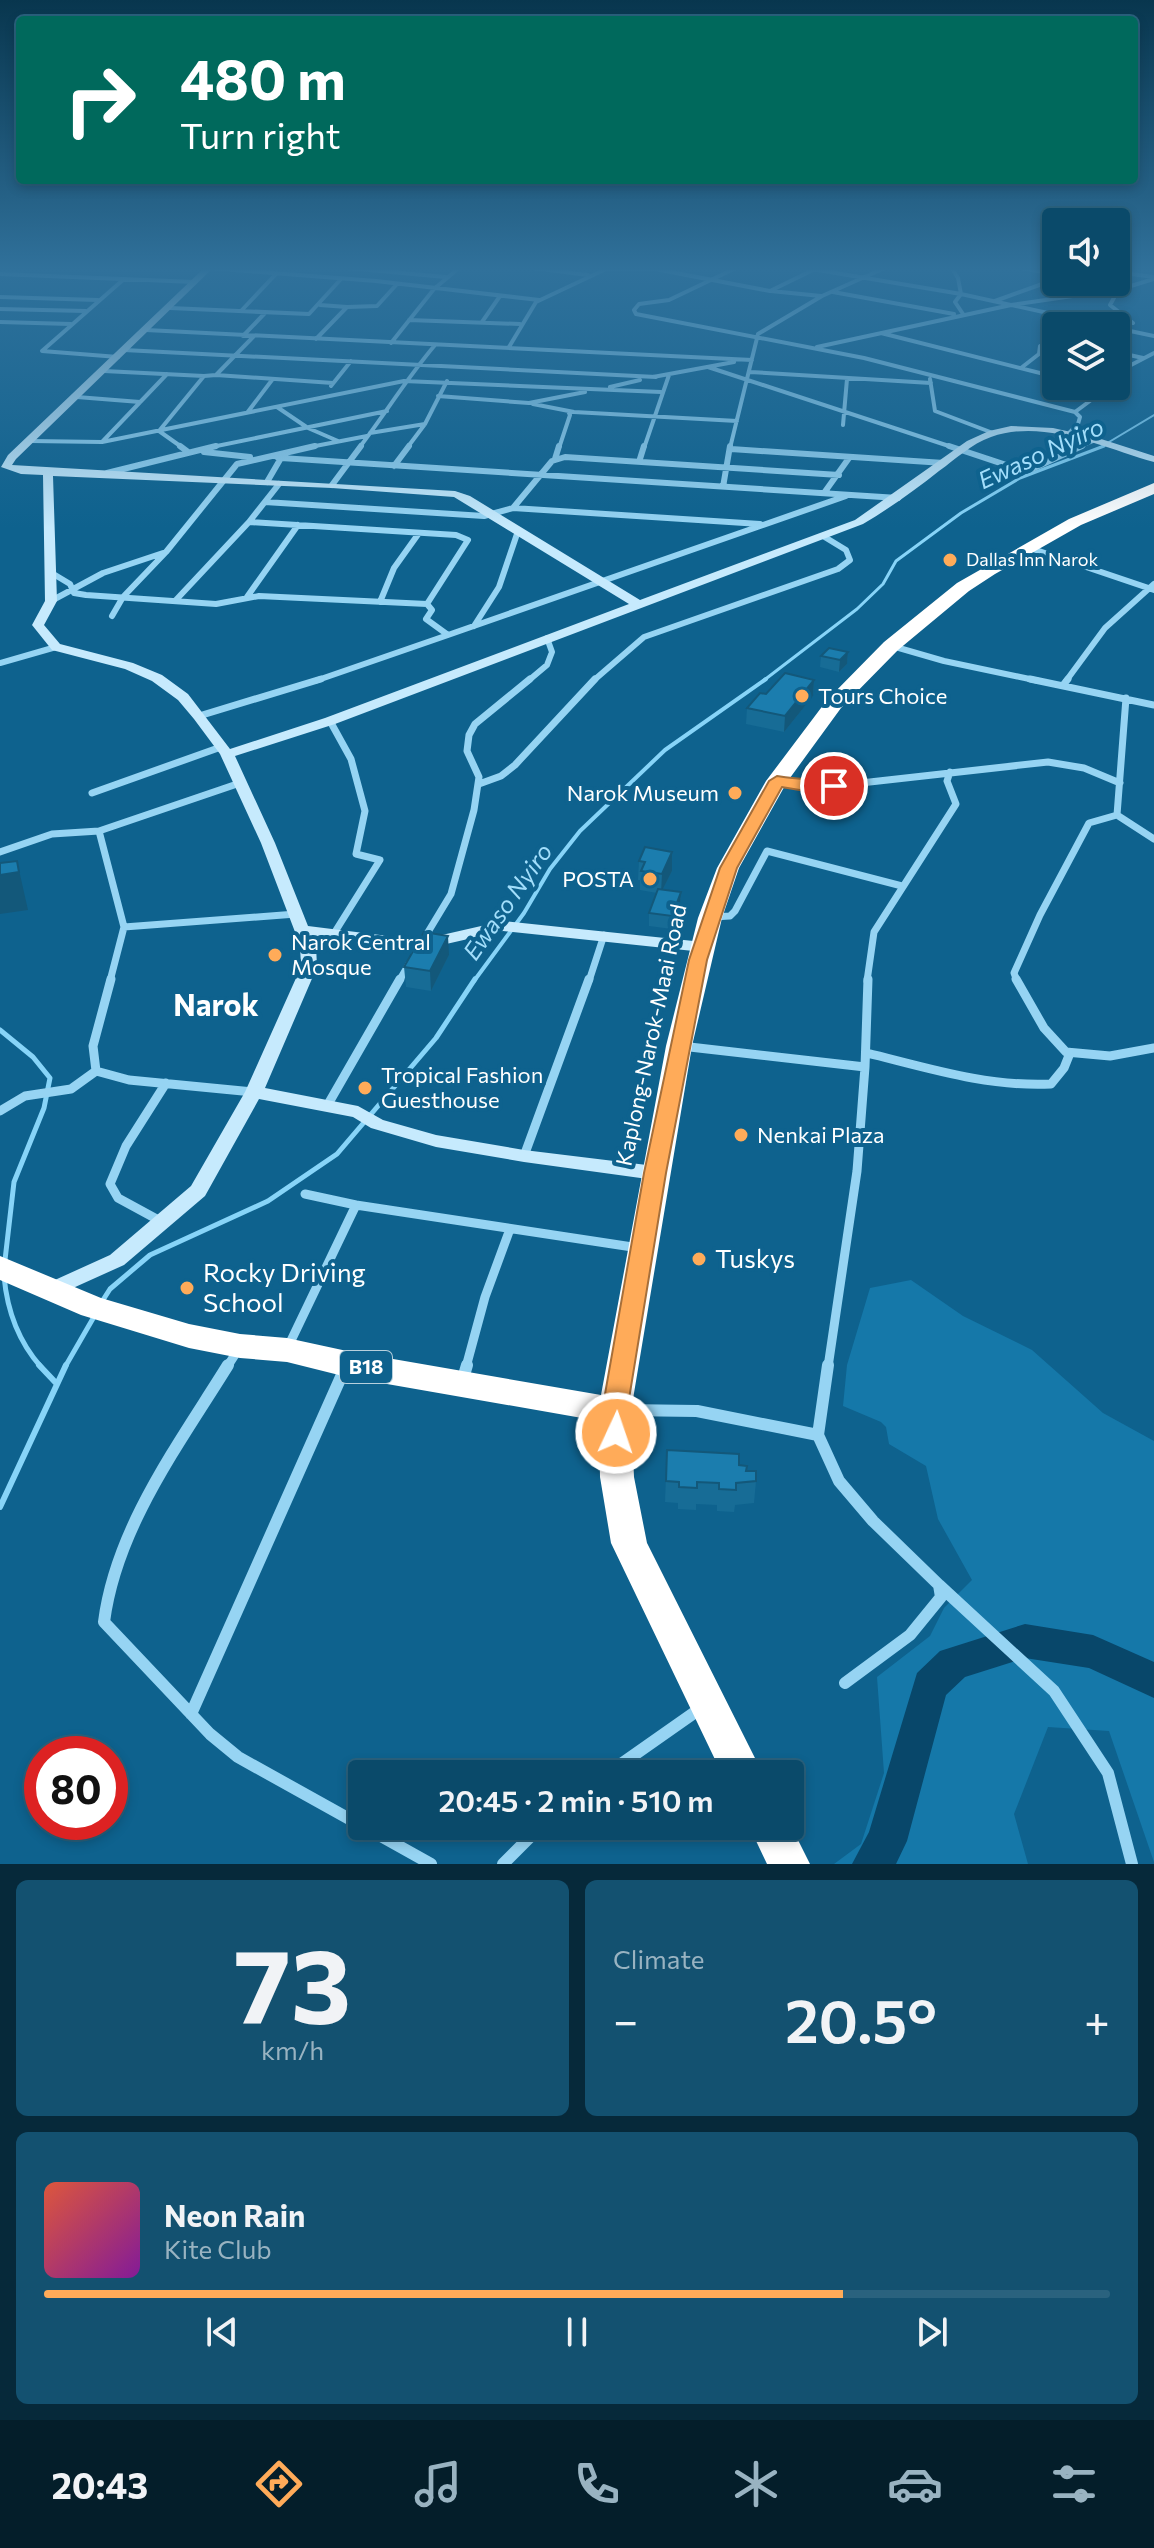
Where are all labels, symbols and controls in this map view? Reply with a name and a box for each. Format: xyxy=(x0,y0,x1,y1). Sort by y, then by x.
text: 480 m xyxy=(180,43,346,112)
icon: right xyxy=(48,48,152,152)
text: Turn right xyxy=(180,112,341,156)
map controls xyxy=(1042,208,1130,400)
button: sound xyxy=(1042,208,1130,296)
button: layers xyxy=(1042,312,1130,400)
water label: Ewaso Nyiro xyxy=(973,411,1108,494)
place label: Dallas Inn Narok xyxy=(966,548,1099,570)
marker: Dallas Inn Narok xyxy=(941,551,959,569)
place label: Tours Choice xyxy=(818,682,947,709)
marker: Tours Choice xyxy=(793,687,811,705)
pin xyxy=(800,752,868,820)
icon: arrive xyxy=(812,764,856,808)
place label: Narok Museum xyxy=(567,779,719,806)
marker: Narok Museum xyxy=(726,784,744,802)
water label: Ewaso Nyiro xyxy=(456,837,557,965)
place label: POSTA xyxy=(562,865,634,892)
marker: POSTA xyxy=(641,870,659,888)
street label: Kaplong-Narok-Maai Road xyxy=(610,902,691,1168)
place label: Narok Central Mosque xyxy=(291,928,431,980)
marker: Narok Central Mosque xyxy=(266,946,284,964)
district label: Narok xyxy=(173,985,259,1022)
place label: Tropical Fashion Guesthouse xyxy=(381,1061,543,1113)
marker: Tropical Fashion Guesthouse xyxy=(356,1079,374,1097)
place label: Nenkai Plaza xyxy=(757,1121,884,1148)
marker: Nenkai Plaza xyxy=(732,1126,750,1144)
place label: Tuskys xyxy=(715,1242,795,1273)
marker: Tuskys xyxy=(690,1250,708,1268)
place label: Rocky Driving School xyxy=(203,1256,366,1317)
marker: Rocky Driving School xyxy=(178,1279,196,1297)
road number: B18 xyxy=(340,1351,392,1383)
position arrow xyxy=(574,1391,658,1475)
speed limit sign: 80 xyxy=(24,1736,128,1840)
text: 20:45 · 2 min · 510 m xyxy=(439,1781,713,1818)
text: 73 xyxy=(234,1918,351,2045)
text: Climate xyxy=(613,1943,705,1974)
text: 20.5° xyxy=(785,1982,937,2055)
text: − xyxy=(613,1992,638,2046)
text: + xyxy=(1084,1992,1110,2046)
text: km/h xyxy=(261,2034,324,2065)
text: Neon Rain xyxy=(164,2196,305,2233)
text: Kite Club xyxy=(164,2233,272,2264)
icon: previous xyxy=(200,2310,244,2354)
icon: pause xyxy=(555,2310,599,2354)
icon: next xyxy=(910,2310,954,2354)
icon: directions xyxy=(251,2456,307,2512)
icon: music xyxy=(410,2456,466,2512)
icon: phone xyxy=(569,2456,625,2512)
icon: climate xyxy=(728,2456,784,2512)
icon: car xyxy=(887,2456,943,2512)
icon: filters xyxy=(1046,2456,1102,2512)
text: 20:43 xyxy=(52,2462,148,2506)

